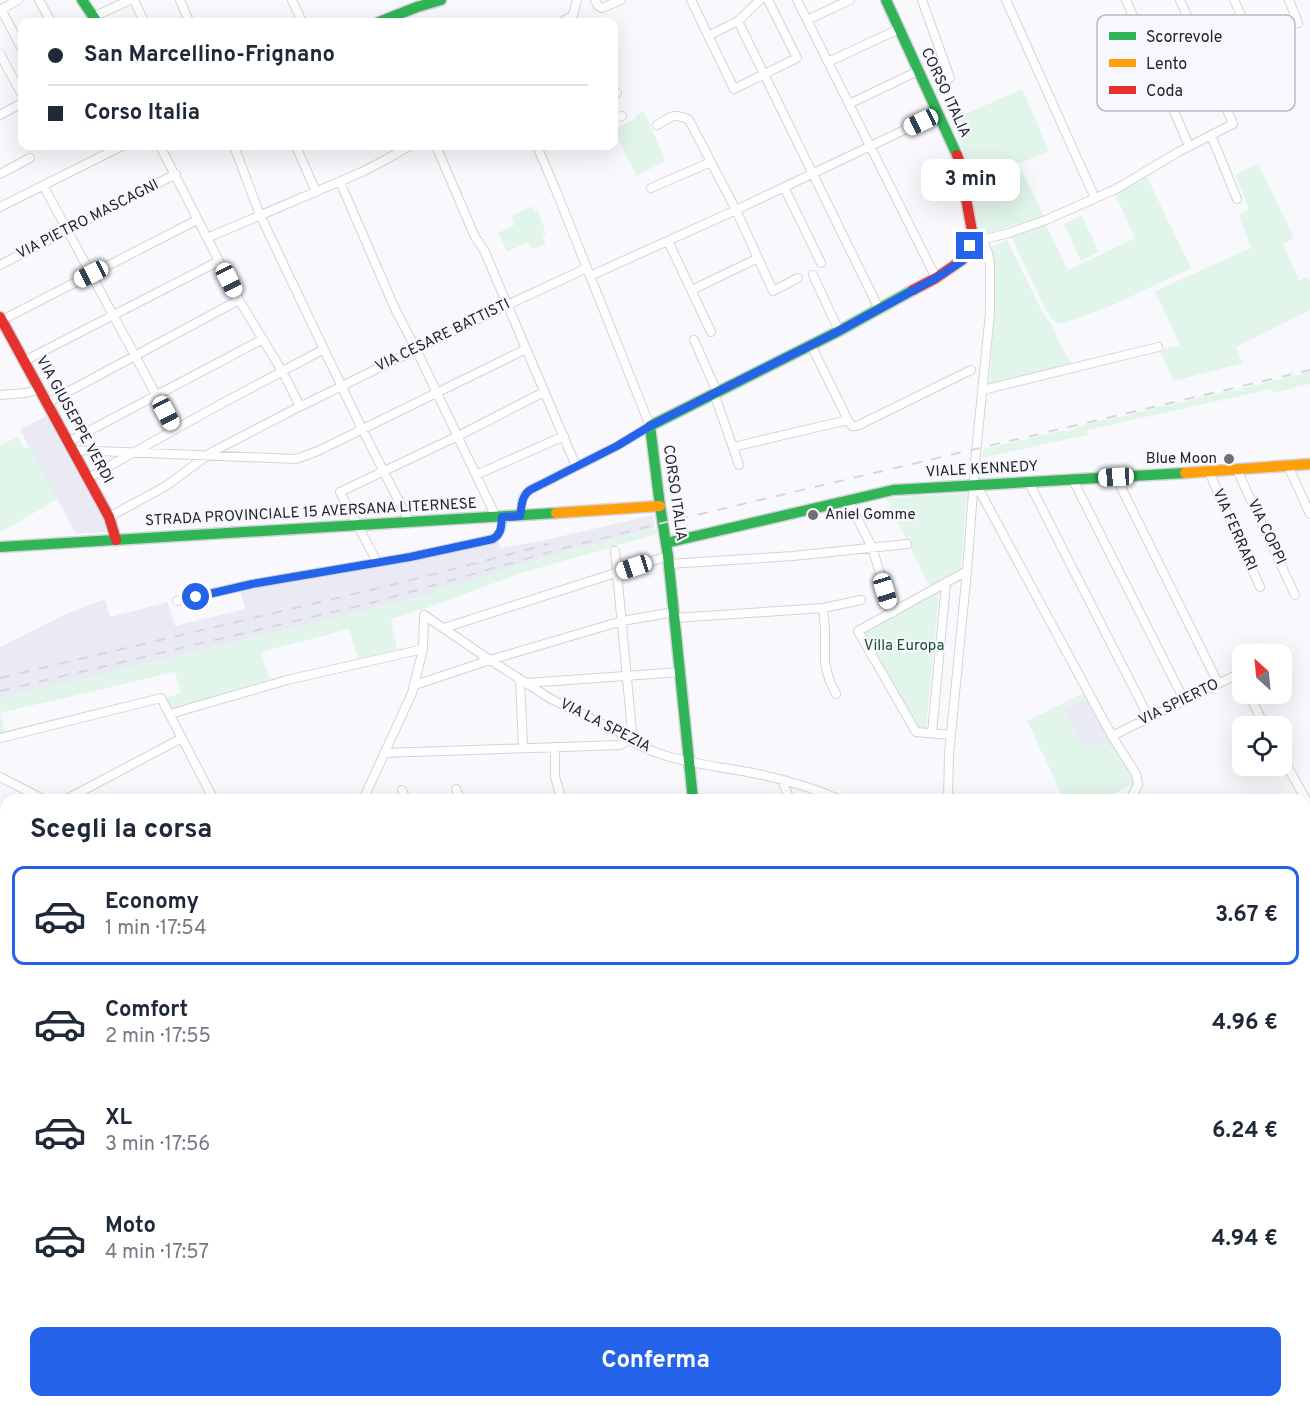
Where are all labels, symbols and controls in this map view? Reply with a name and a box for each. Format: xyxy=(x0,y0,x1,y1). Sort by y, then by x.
legend xyxy=(1097,15,1295,111)
text: Scorrevole xyxy=(1146,28,1222,48)
text: San Marcellino-Frignano xyxy=(84,42,335,69)
street label: CORSO ITALIA xyxy=(916,45,974,141)
text: Lento xyxy=(1146,55,1187,75)
text: Coda xyxy=(1146,82,1183,102)
text: Corso Italia xyxy=(84,100,200,127)
car xyxy=(901,106,941,138)
callout: 3 min xyxy=(920,159,1020,201)
text: 3 min xyxy=(944,167,997,193)
street label: VIA PIETRO MASCAGNI xyxy=(14,176,162,264)
route end xyxy=(956,232,983,259)
car xyxy=(71,258,111,290)
car xyxy=(213,260,245,300)
street label: VIA CESARE BATTISTI xyxy=(373,295,513,377)
street label: VIA GIUSEPPE VERDI xyxy=(31,353,117,487)
car xyxy=(150,393,182,433)
street label: CORSO ITALIA xyxy=(658,444,690,542)
place label: Blue Moon xyxy=(1146,450,1217,469)
marker: Blue Moon xyxy=(1222,452,1236,466)
street label: VIALE KENNEDY xyxy=(925,458,1039,482)
car xyxy=(1098,467,1134,487)
street label: VIA FERRARI xyxy=(1207,486,1261,574)
street label: STRADA PROVINCIALE 15 AVERSANA LITERNESE xyxy=(145,495,477,531)
street label: VIA COPPI xyxy=(1243,496,1289,568)
place label: Aniel Gomme xyxy=(825,506,915,525)
marker: Aniel Gomme xyxy=(806,508,820,522)
car xyxy=(614,553,654,581)
car xyxy=(871,571,899,611)
route start xyxy=(182,583,209,610)
park label: Villa Europa xyxy=(864,637,944,656)
north arrow xyxy=(1232,644,1292,704)
map controls xyxy=(1232,644,1292,776)
street label: VIA SPIERTO xyxy=(1136,675,1222,731)
street label: VIA LA SPEZIA xyxy=(556,695,654,757)
button: locate xyxy=(1232,716,1292,776)
text: Scegli la corsa xyxy=(30,813,212,847)
icon: car xyxy=(33,889,87,943)
text: Economy xyxy=(105,889,199,916)
text: 3.67 € xyxy=(1215,902,1278,929)
text: 1 min · 17:54 xyxy=(105,916,207,942)
icon: car xyxy=(33,997,87,1051)
text: Comfort xyxy=(105,997,188,1024)
text: 4.96 € xyxy=(1212,1010,1278,1037)
text: 2 min · 17:55 xyxy=(105,1024,211,1050)
icon: car xyxy=(33,1105,87,1159)
text: XL xyxy=(105,1105,132,1132)
text: 6.24 € xyxy=(1212,1118,1278,1145)
text: 3 min · 17:56 xyxy=(105,1132,210,1158)
icon: car xyxy=(33,1213,87,1267)
text: Moto xyxy=(105,1213,156,1240)
text: 4.94 € xyxy=(1211,1226,1278,1253)
text: 4 min · 17:57 xyxy=(105,1240,209,1266)
button: Conferma xyxy=(30,1327,1281,1396)

